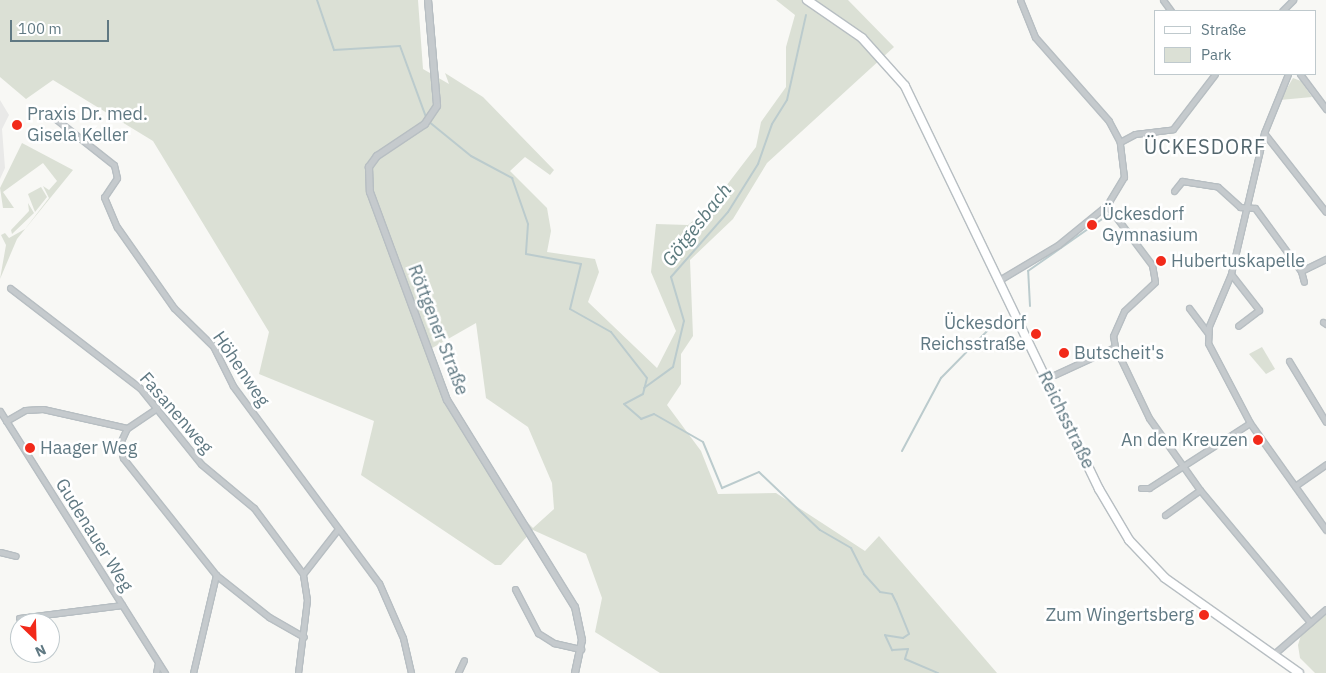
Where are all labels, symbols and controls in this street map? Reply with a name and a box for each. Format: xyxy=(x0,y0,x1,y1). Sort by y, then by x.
scale bar xyxy=(12,10,111,42)
legend xyxy=(1154,10,1316,75)
text: 100 m xyxy=(18,19,62,38)
text: Straße xyxy=(1201,20,1246,39)
text: Park xyxy=(1201,45,1231,64)
place label: Praxis Dr. med. Gisela Keller xyxy=(27,104,148,146)
marker: Praxis Dr. med. Gisela Keller xyxy=(11,119,23,131)
district label: ÜCKESDORF xyxy=(1143,134,1267,158)
water label: Götgesbach xyxy=(658,179,736,271)
place label: Ückesdorf Gymnasium xyxy=(1102,204,1198,246)
marker: Ückesdorf Gymnasium xyxy=(1086,219,1098,231)
place label: Hubertuskapelle xyxy=(1171,250,1305,272)
marker: Hubertuskapelle xyxy=(1155,255,1167,267)
street label: Röttgener Straße xyxy=(403,262,473,398)
place label: Ückesdorf Reichsstraße xyxy=(920,313,1026,356)
street label: Höhenweg xyxy=(208,327,274,411)
marker: Ückesdorf Reichsstraße xyxy=(1030,328,1042,340)
place label: Butscheit's xyxy=(1074,342,1164,364)
marker: Butscheit's xyxy=(1058,347,1070,359)
street label: Fasanenweg xyxy=(135,368,217,458)
street label: Reichsstraße xyxy=(1033,368,1099,472)
place label: An den Kreuzen xyxy=(1121,429,1248,451)
marker: An den Kreuzen xyxy=(1252,434,1264,446)
place label: Haager Weg xyxy=(40,437,137,459)
marker: Haager Weg xyxy=(24,442,36,454)
street label: Gudenauer Weg xyxy=(51,475,137,595)
place label: Zum Wingertsberg xyxy=(1046,604,1194,626)
marker: Zum Wingertsberg xyxy=(1198,609,1210,621)
north arrow xyxy=(10,613,60,663)
text: N xyxy=(32,641,49,661)

